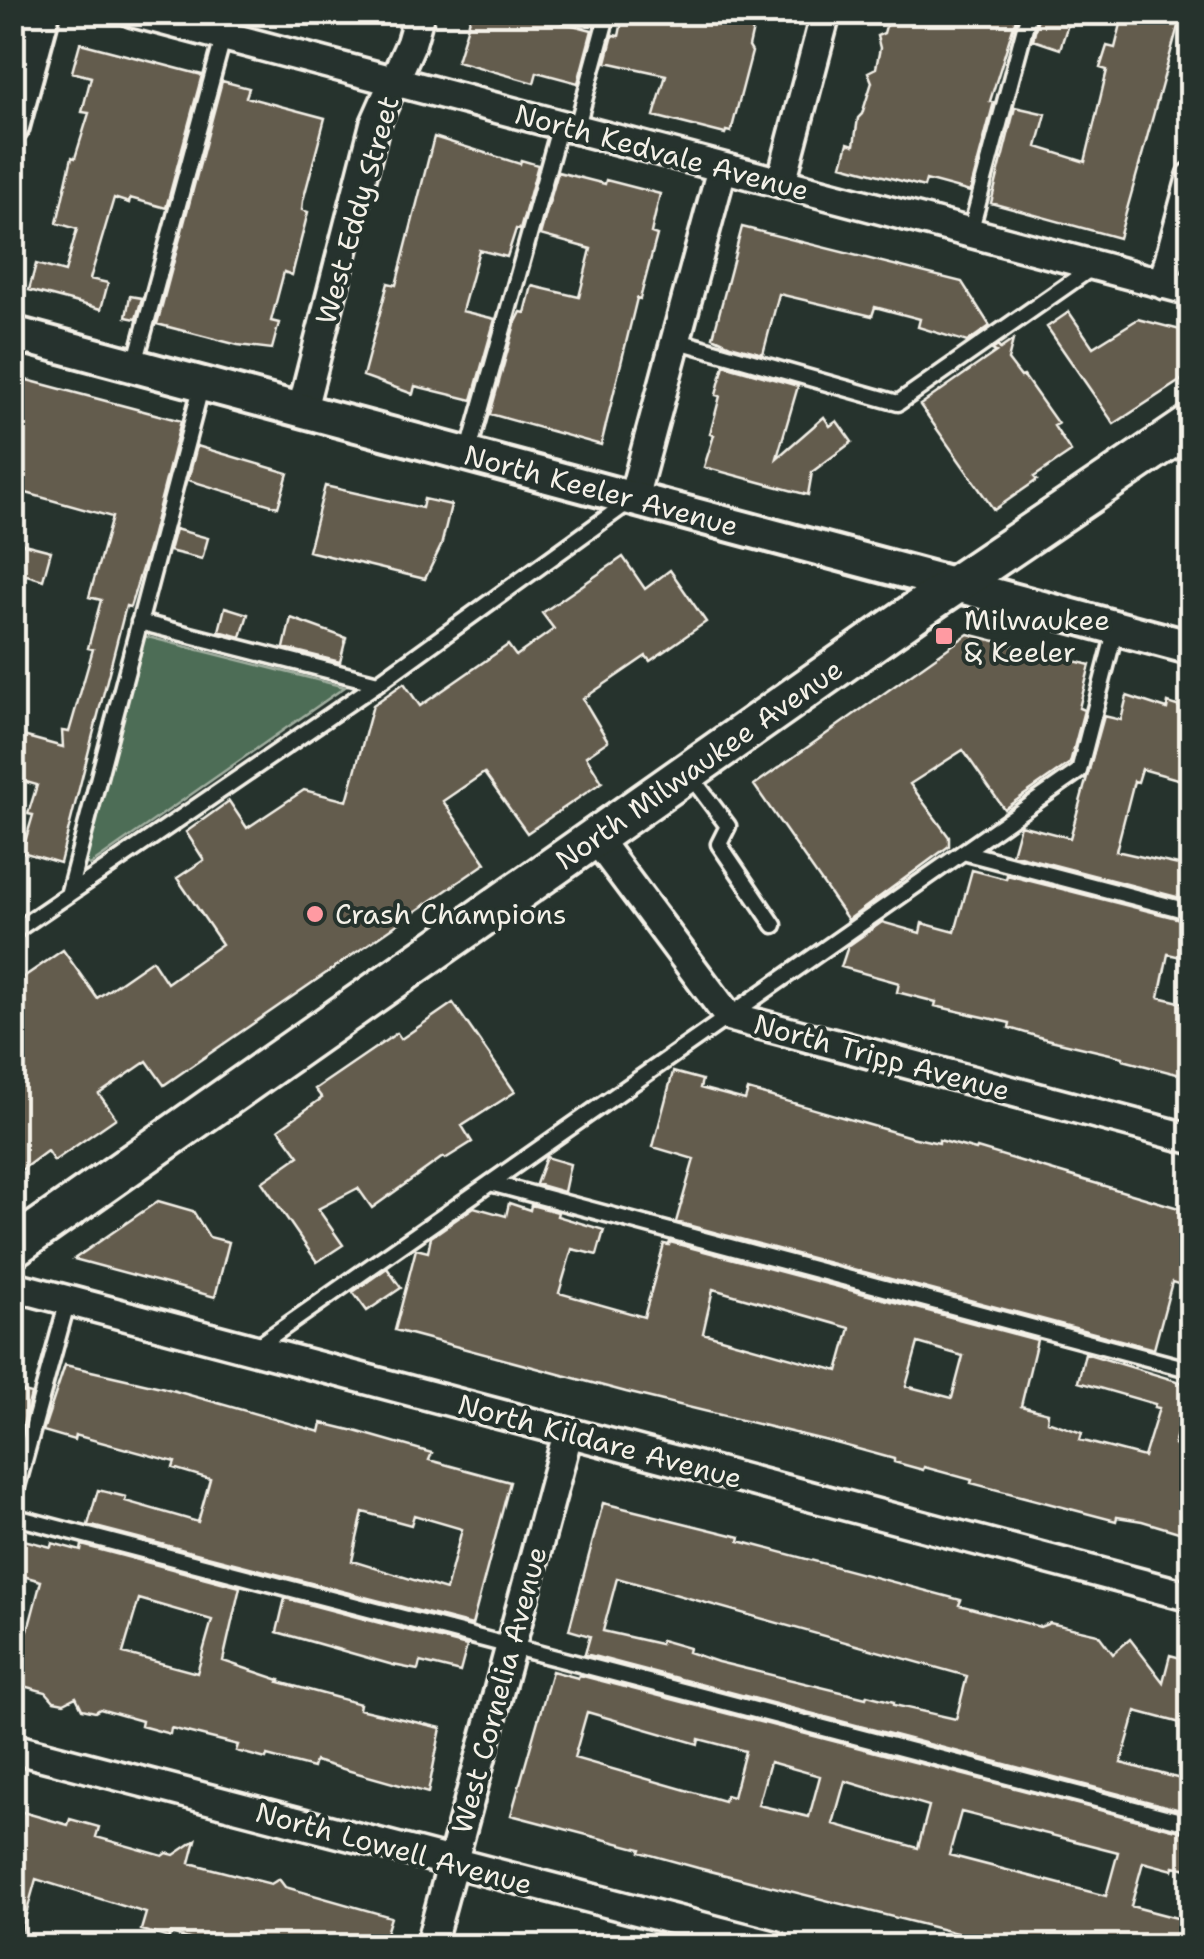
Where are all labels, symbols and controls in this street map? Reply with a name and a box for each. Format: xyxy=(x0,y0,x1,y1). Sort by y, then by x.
street label: West Eddy Street xyxy=(306,91,408,329)
street label: North Kedvale Avenue xyxy=(511,94,813,210)
street label: North Keeler Avenue xyxy=(460,436,743,545)
place label: Milwaukee & Keeler xyxy=(964,601,1110,671)
marker: Milwaukee & Keeler xyxy=(933,625,955,647)
street label: North Milwaukee Avenue xyxy=(547,650,850,879)
place label: Crash Champions xyxy=(335,895,567,933)
marker: Crash Champions xyxy=(304,903,326,925)
street label: North Tripp Avenue xyxy=(750,1005,1014,1109)
street label: North Kildare Avenue xyxy=(454,1385,746,1497)
street label: West Cornelia Avenue xyxy=(442,1542,556,1838)
street label: North Lowell Avenue xyxy=(251,1793,537,1903)

